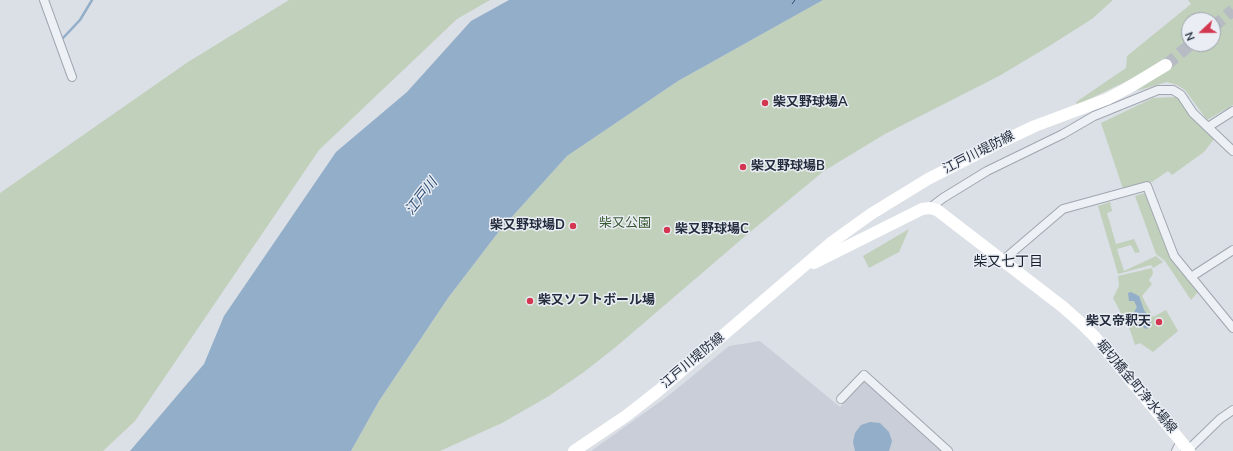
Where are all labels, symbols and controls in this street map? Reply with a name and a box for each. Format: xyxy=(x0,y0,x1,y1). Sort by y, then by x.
north arrow xyxy=(1181,12,1221,52)
text: N xyxy=(1182,30,1199,43)
place label: 柴又野球場A xyxy=(773,95,848,111)
marker: 柴又野球場A xyxy=(760,98,770,108)
street label: 江戸川堤防線 xyxy=(941,128,1017,178)
place label: 柴又野球場B xyxy=(751,159,825,175)
marker: 柴又野球場B xyxy=(738,162,748,172)
water label: 江戸川 xyxy=(402,175,442,219)
park label: 柴又公園 xyxy=(599,216,651,232)
place label: 柴又野球場D xyxy=(490,218,565,234)
marker: 柴又野球場D xyxy=(568,221,578,231)
place label: 柴又野球場C xyxy=(675,222,749,238)
marker: 柴又野球場C xyxy=(662,225,672,235)
district label: 柴又七丁目 xyxy=(973,255,1043,271)
place label: 柴又ソフトボール場 xyxy=(538,293,655,309)
marker: 柴又ソフトボール場 xyxy=(525,296,535,306)
place label: 柴又帝釈天 xyxy=(1086,314,1151,330)
marker: 柴又帝釈天 xyxy=(1154,317,1164,327)
street label: 江戸川堤防線 xyxy=(658,330,728,392)
street label: 堀切橋金町浄水場線 xyxy=(1092,337,1180,437)

